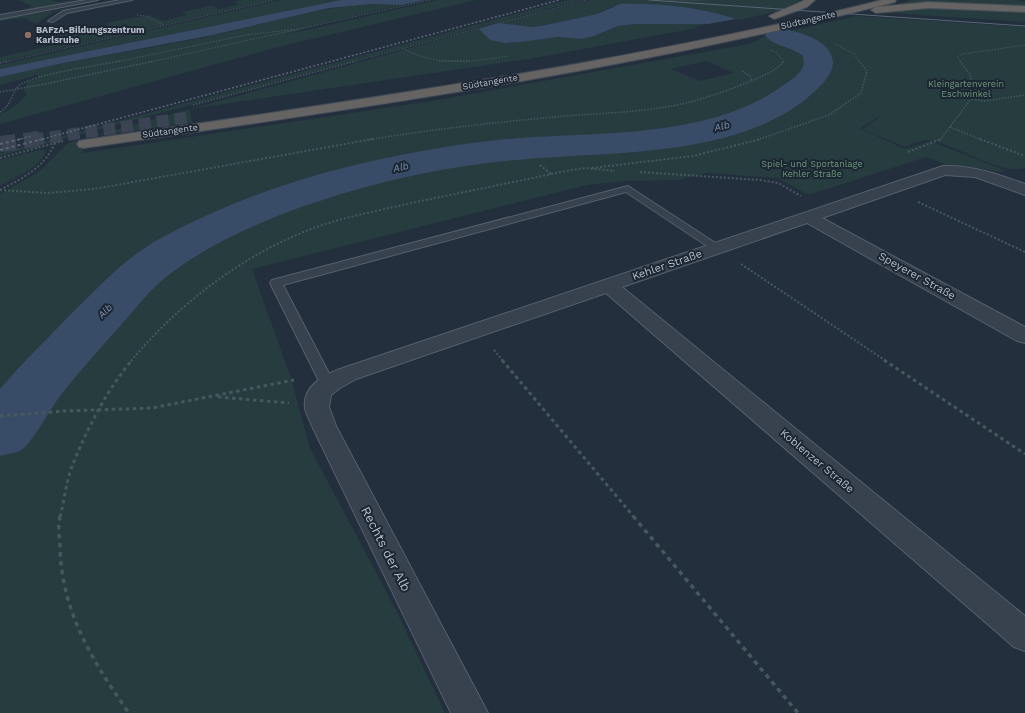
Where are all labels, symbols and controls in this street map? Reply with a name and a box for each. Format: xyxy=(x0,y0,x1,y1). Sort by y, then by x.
street label: Südtangente xyxy=(780,9,836,31)
place label: BAFzA-Bildungszentrum Karlsruhe xyxy=(36,25,144,45)
marker: BAFzA-Bildungszentrum Karlsruhe xyxy=(23,30,33,40)
street label: Südtangente xyxy=(462,72,518,92)
park label: Kleingartenverein Eschwinkel xyxy=(928,79,1004,99)
water label: Alb xyxy=(712,119,731,133)
street label: Südtangente xyxy=(142,122,198,140)
park label: Spiel- und Sportanlage Kehler Straße xyxy=(761,159,863,179)
water label: Alb xyxy=(391,160,410,174)
street label: Kehler Straße xyxy=(630,247,704,283)
street label: Speyerer Straße xyxy=(876,249,958,303)
water label: Alb xyxy=(95,302,114,321)
street label: Koblenzer Straße xyxy=(777,426,857,496)
street label: Rechts der Alb xyxy=(358,504,414,594)

